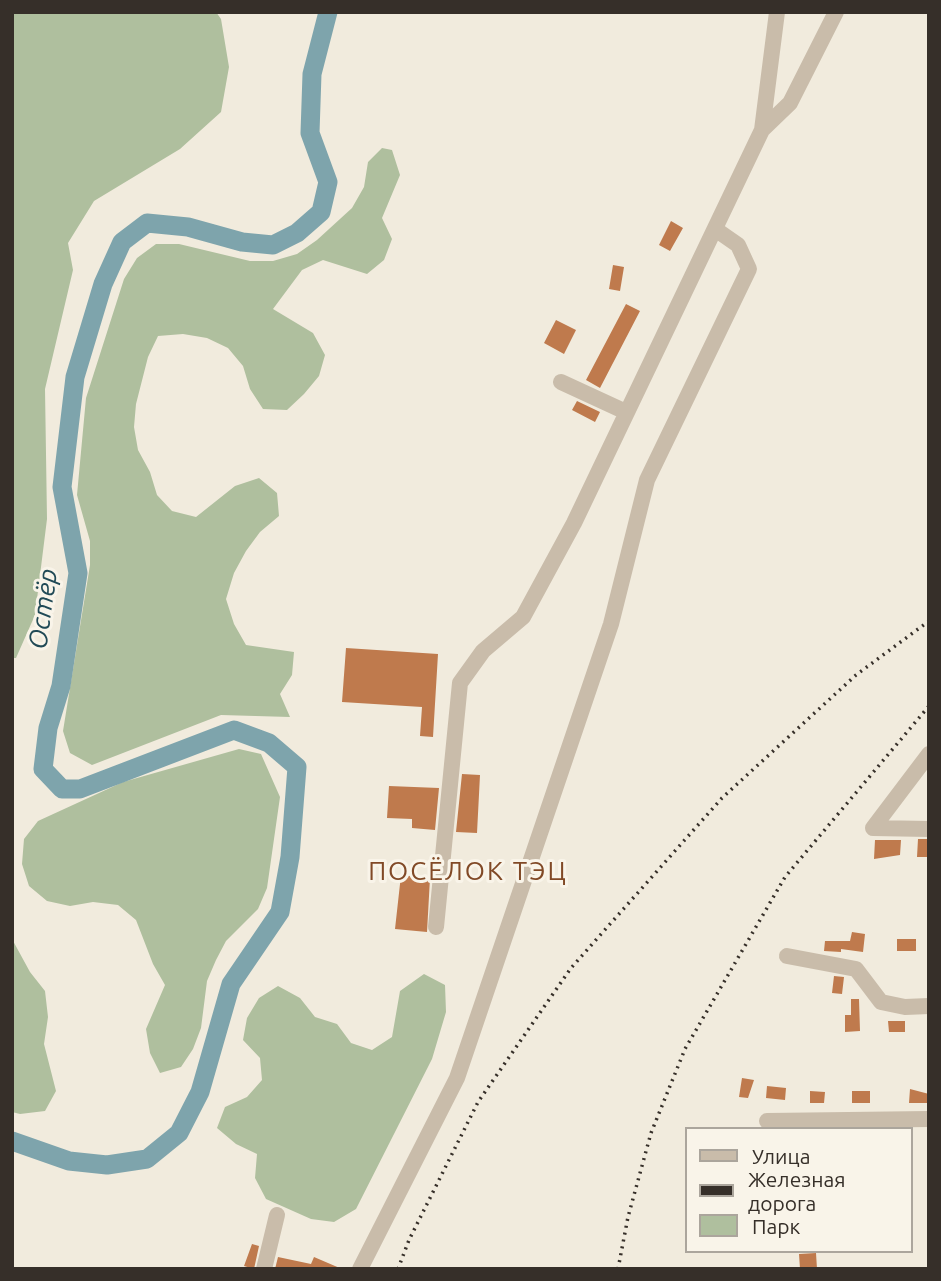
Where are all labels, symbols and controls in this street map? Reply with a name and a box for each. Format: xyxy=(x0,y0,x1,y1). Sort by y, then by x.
water label: Остёр xyxy=(22,567,64,651)
district label: ПОСЁЛОК ТЭЦ xyxy=(370,855,566,887)
legend xyxy=(685,1127,913,1253)
text: Улица xyxy=(752,1144,810,1168)
text: Железная дорога xyxy=(748,1167,846,1215)
text: Парк xyxy=(752,1214,800,1238)

